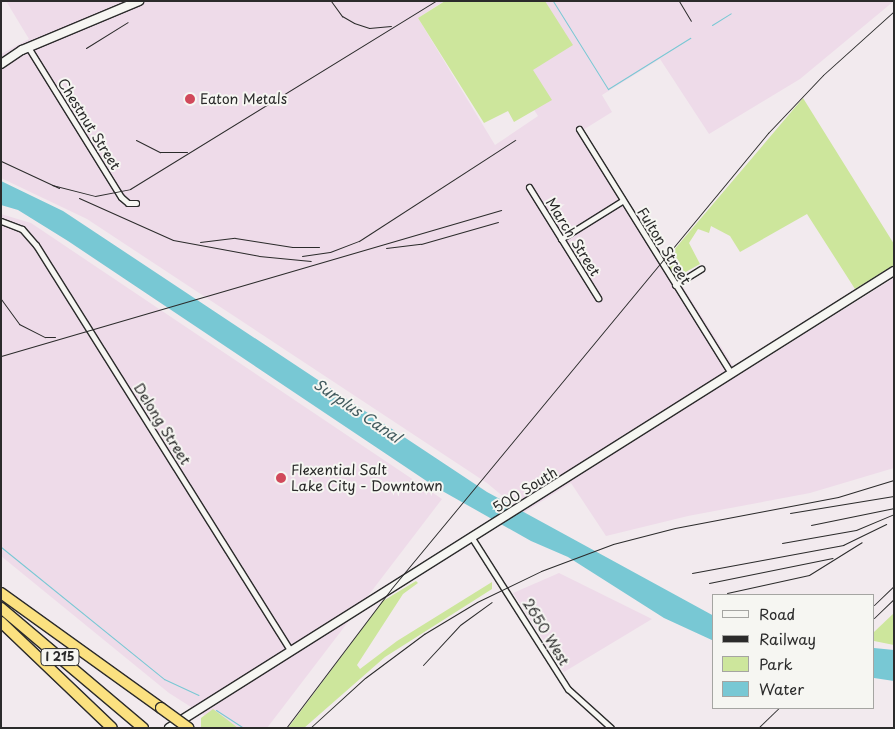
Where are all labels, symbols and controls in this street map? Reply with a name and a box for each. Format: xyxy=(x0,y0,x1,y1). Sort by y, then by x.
street label: Chestnut Street xyxy=(54,75,124,173)
place label: Eaton Metals xyxy=(200,91,287,107)
marker: Eaton Metals xyxy=(184,93,196,105)
street label: March Street xyxy=(542,194,604,280)
street label: Fulton Street xyxy=(634,204,694,288)
water label: Surplus Canal xyxy=(311,374,405,446)
street label: Delong Street xyxy=(130,380,194,468)
place label: Flexential Salt Lake City - Downtown xyxy=(291,462,444,494)
street label: 500 South xyxy=(490,464,560,516)
marker: Flexential Salt Lake City - Downtown xyxy=(275,472,287,484)
legend xyxy=(712,594,875,709)
street label: 2650 West xyxy=(520,596,572,668)
text: Road xyxy=(759,602,795,625)
text: Railway xyxy=(759,627,816,650)
road number: I 215 xyxy=(40,648,80,666)
text: Park xyxy=(759,652,793,675)
text: Water xyxy=(759,677,804,700)

